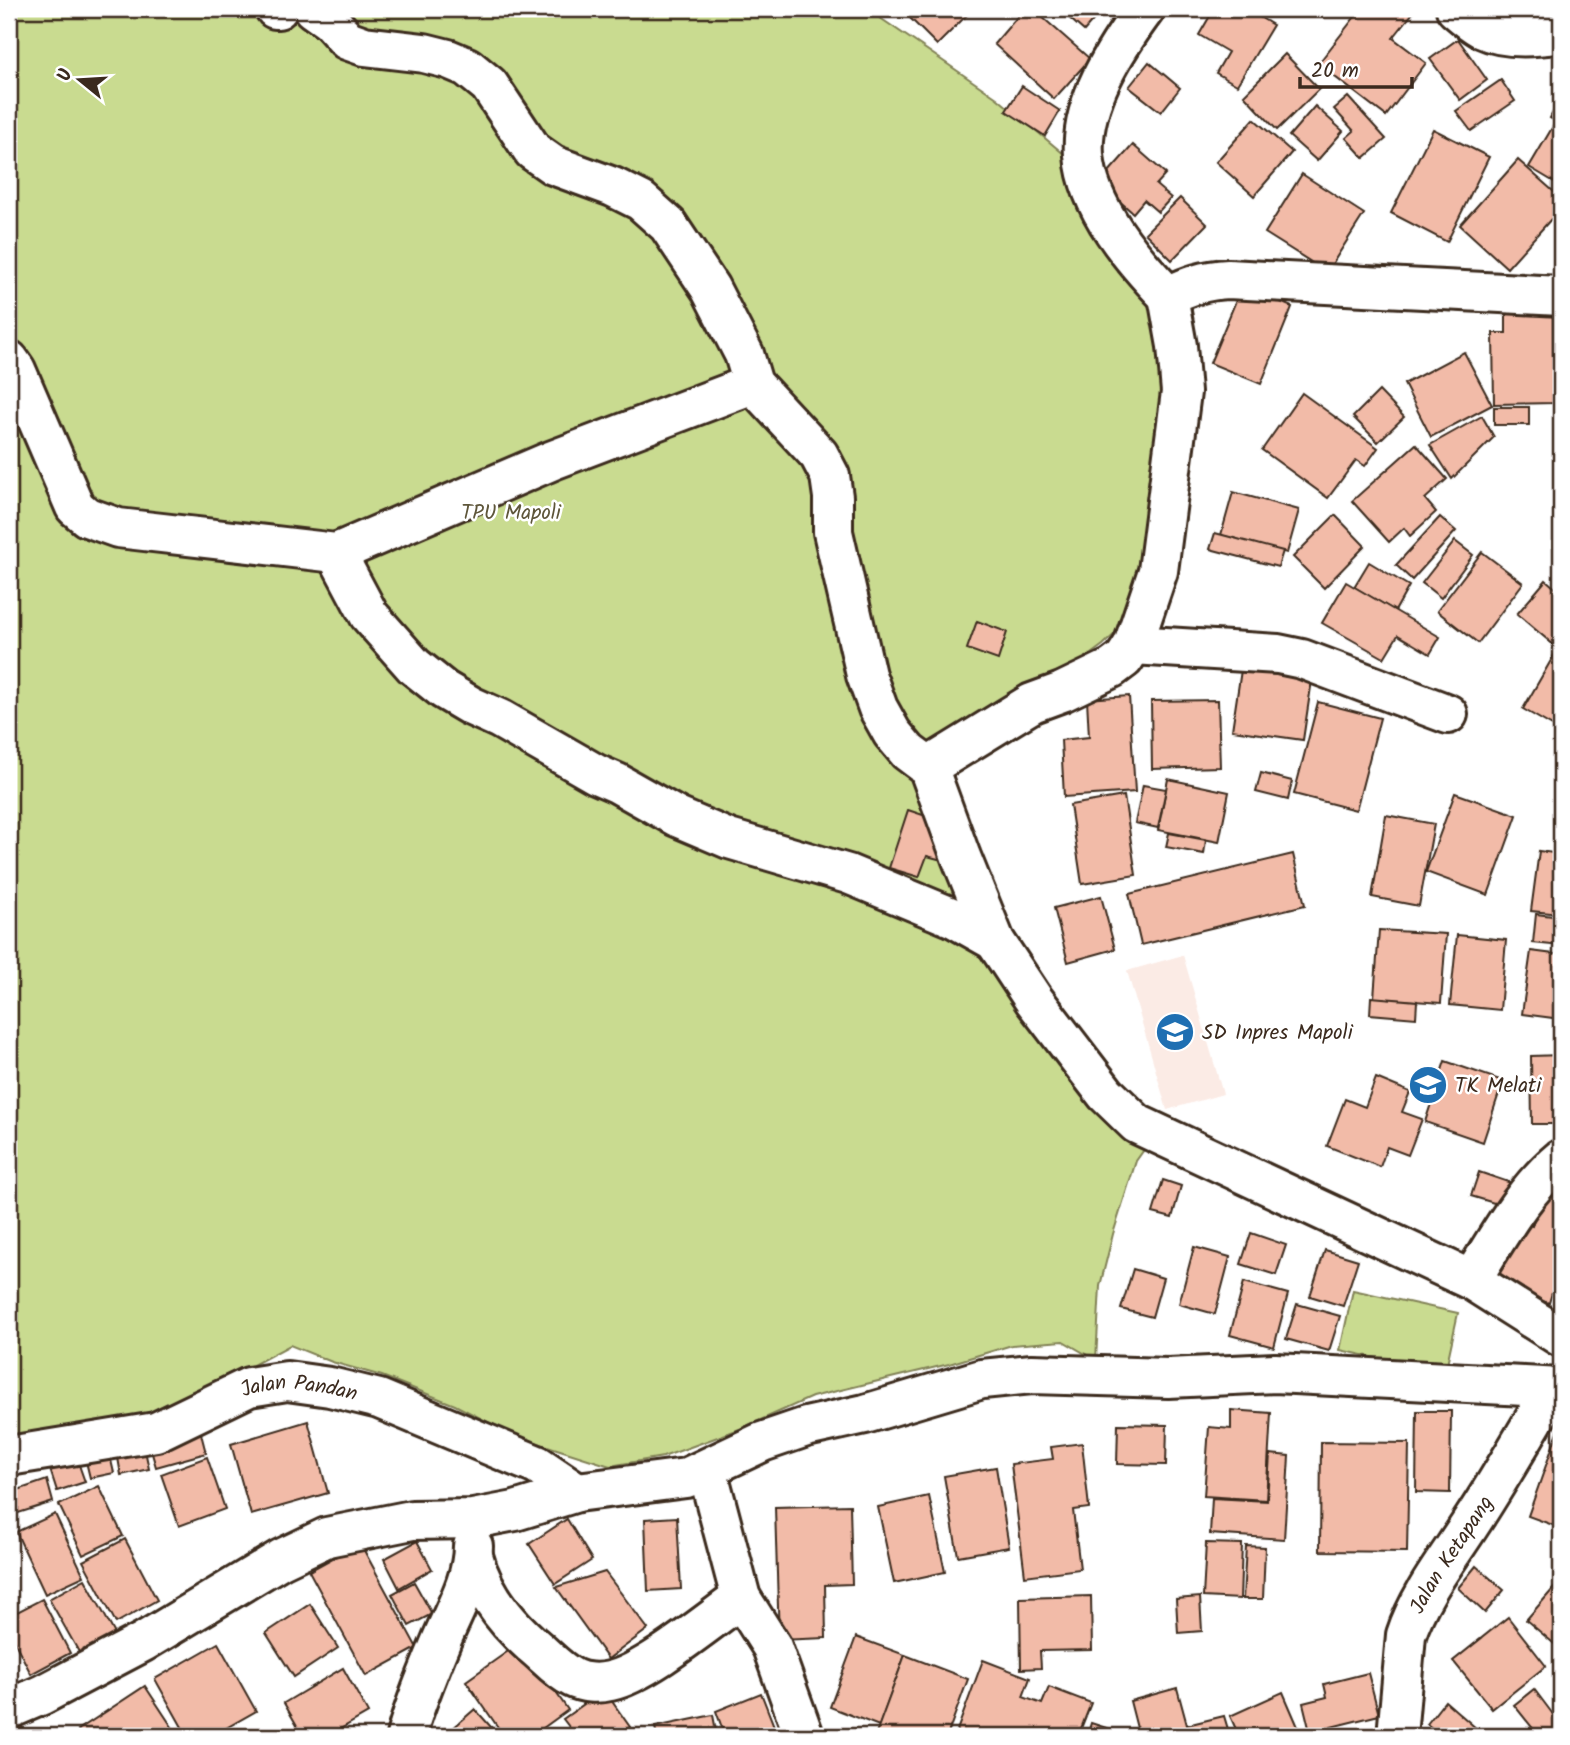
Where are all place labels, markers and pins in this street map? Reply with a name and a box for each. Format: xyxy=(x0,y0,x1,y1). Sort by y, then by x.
school or university icon: SD Inpres Mapoli xyxy=(1154,1011,1196,1053)
place label: SD Inpres Mapoli xyxy=(1202,1017,1354,1050)
school or university icon: TK Melati xyxy=(1407,1064,1449,1106)
place label: TK Melati xyxy=(1455,1070,1542,1103)

